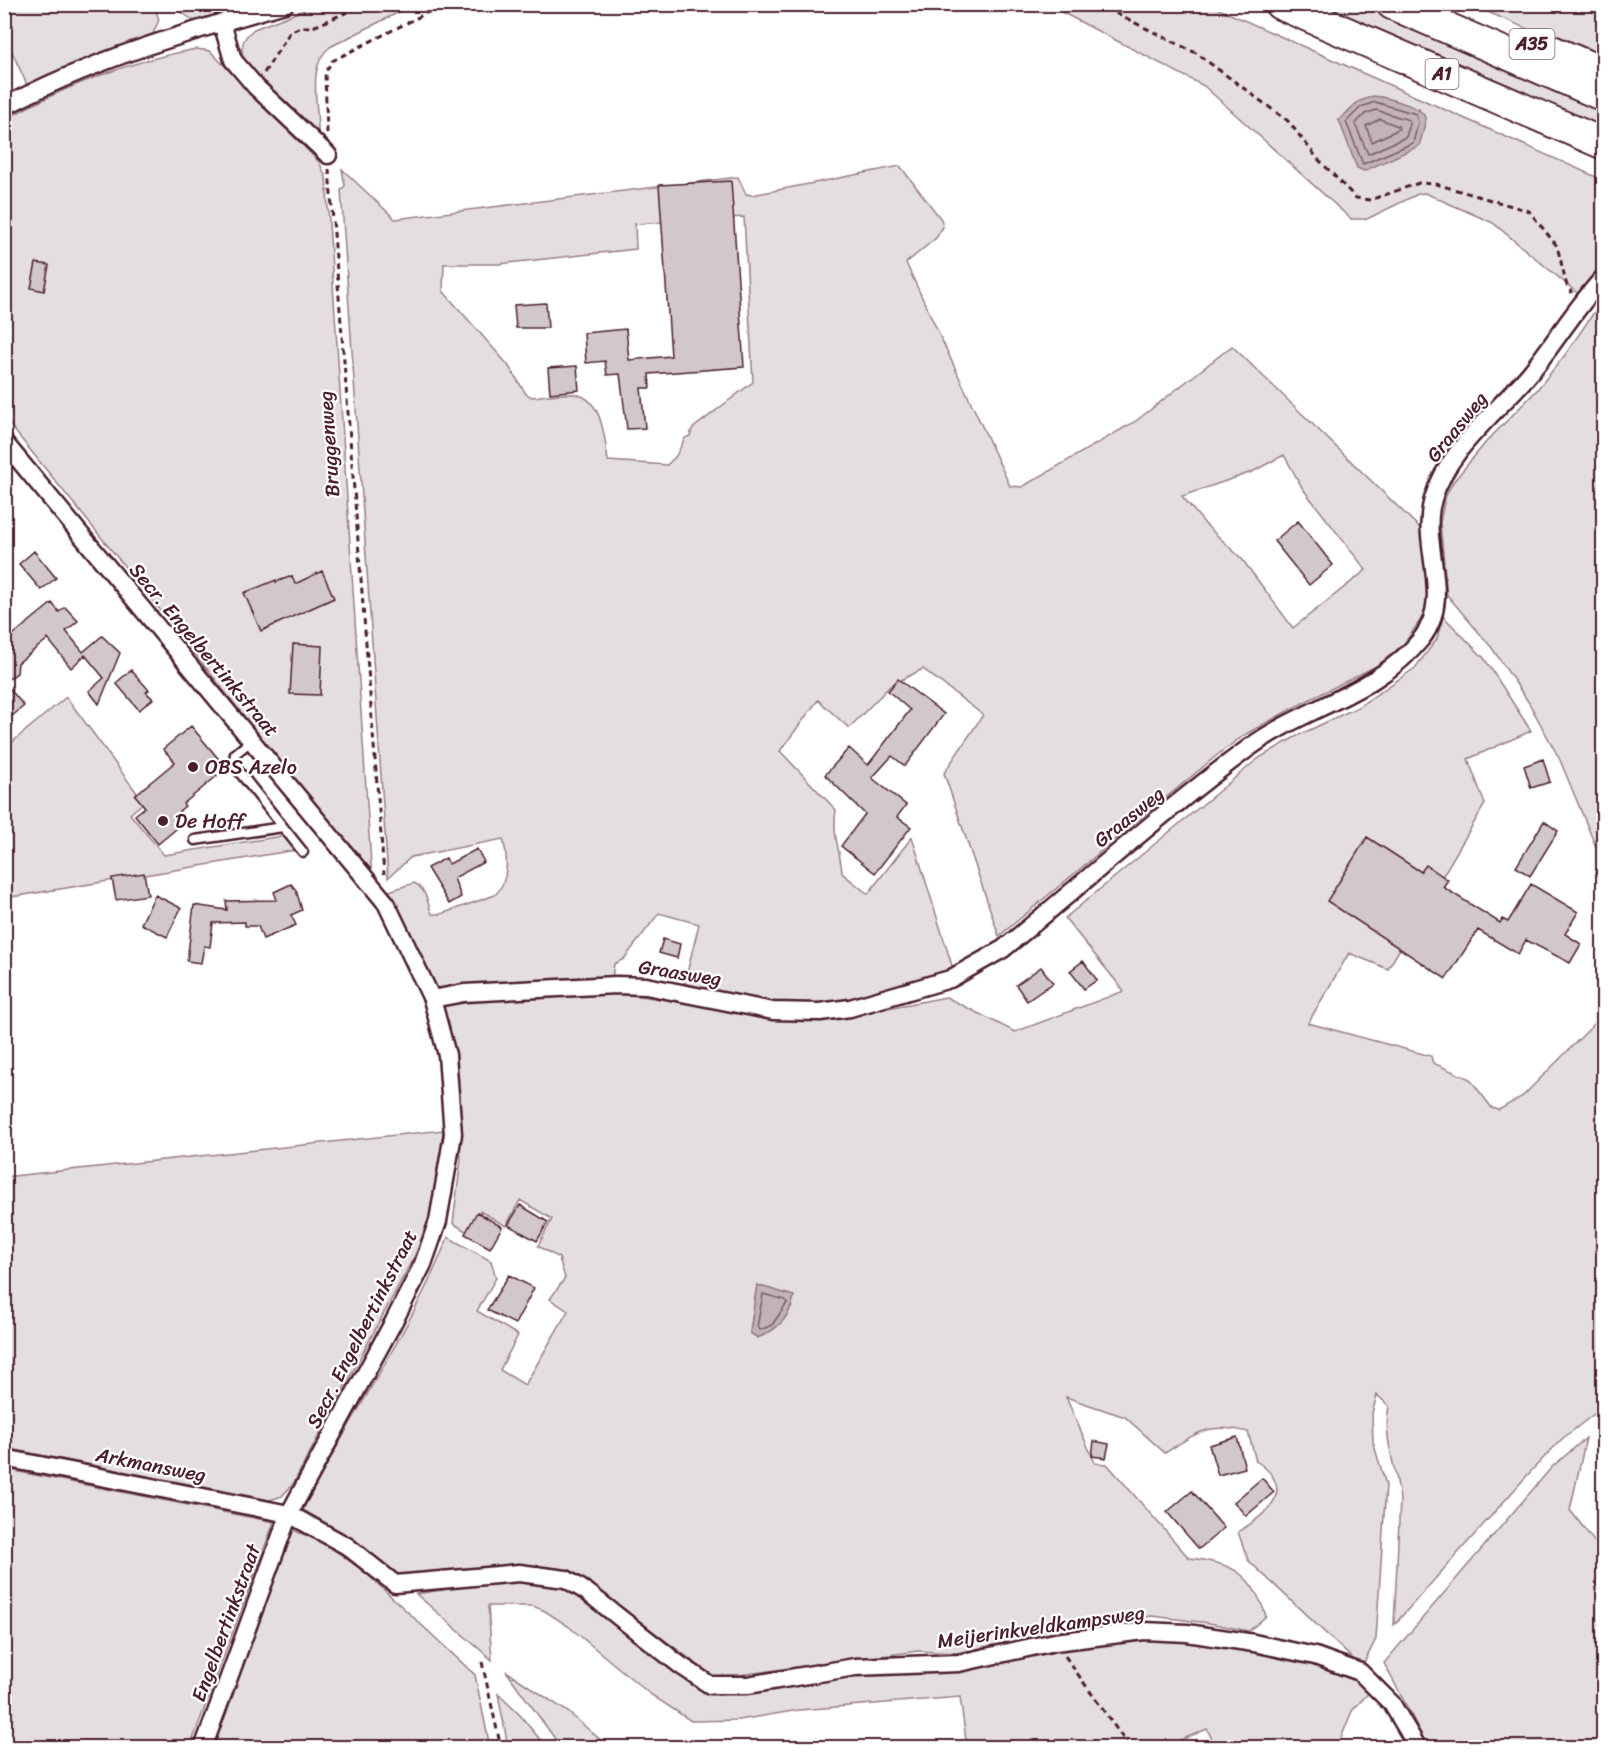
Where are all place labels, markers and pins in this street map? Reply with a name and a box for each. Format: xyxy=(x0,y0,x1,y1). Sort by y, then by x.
place label: OBS Azelo xyxy=(205,750,297,785)
marker: OBS Azelo xyxy=(186,760,200,774)
place label: De Hoff xyxy=(175,804,248,839)
marker: De Hoff xyxy=(156,814,170,828)

